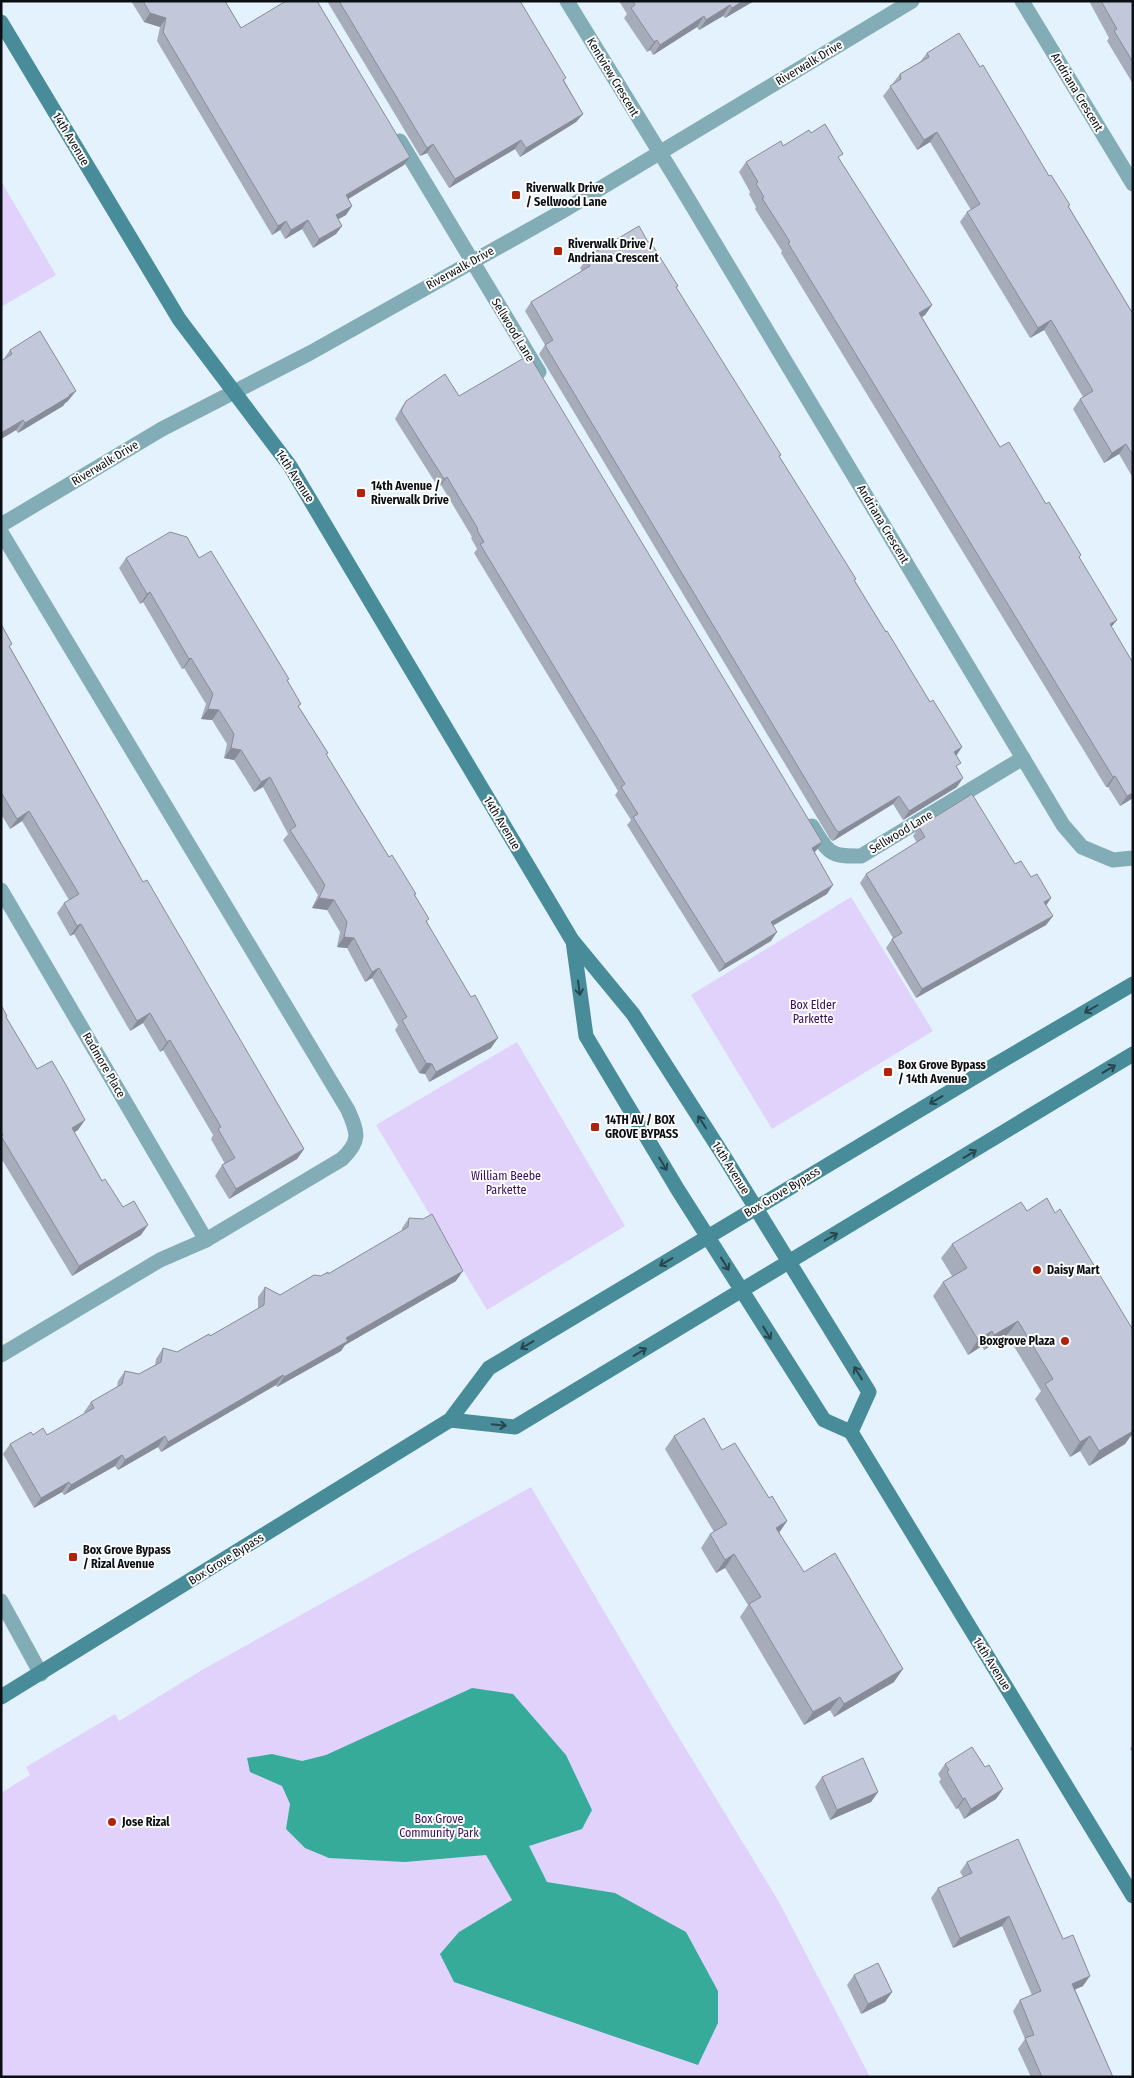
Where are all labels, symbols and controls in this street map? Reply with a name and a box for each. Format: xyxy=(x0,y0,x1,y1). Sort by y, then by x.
street label: Kentview Crescent xyxy=(584,35,642,119)
street label: Riverwalk Drive xyxy=(773,38,845,88)
street label: Andriana Crescent xyxy=(1048,50,1106,134)
street label: 14th Avenue xyxy=(50,110,92,168)
place label: Riverwalk Drive / Sellwood Lane xyxy=(526,181,607,209)
marker: Riverwalk Drive / Sellwood Lane xyxy=(510,189,522,201)
place label: Riverwalk Drive / Andriana Crescent xyxy=(567,237,659,265)
street label: Riverwalk Drive xyxy=(424,244,496,292)
marker: Riverwalk Drive / Andriana Crescent xyxy=(552,245,564,257)
street label: Sellwood Lane xyxy=(489,296,537,364)
street label: Riverwalk Drive xyxy=(69,438,141,488)
street label: 14th Avenue xyxy=(273,447,317,505)
place label: 14th Avenue / Riverwalk Drive xyxy=(371,479,449,507)
street label: Andriana Crescent xyxy=(854,482,912,566)
marker: 14th Avenue / Riverwalk Drive xyxy=(355,487,367,499)
street label: 14th Avenue xyxy=(481,794,523,852)
street label: Sellwood Lane xyxy=(867,808,935,856)
one-way arrow xyxy=(575,980,585,996)
park label: Box Elder Parkette xyxy=(790,998,837,1026)
one-way arrow xyxy=(1084,1004,1098,1014)
street label: Radmore Place xyxy=(80,1030,128,1100)
place label: Box Grove Bypass / 14th Avenue xyxy=(898,1058,987,1086)
one-way arrow xyxy=(1102,1063,1116,1074)
marker: Box Grove Bypass / 14th Avenue xyxy=(882,1066,894,1078)
one-way arrow xyxy=(929,1095,943,1105)
place label: 14TH AV / BOX GROVE BYPASS xyxy=(605,1113,678,1141)
one-way arrow xyxy=(697,1116,707,1130)
marker: 14TH AV / BOX GROVE BYPASS xyxy=(589,1121,601,1133)
street label: 14th Avenue xyxy=(709,1139,753,1197)
one-way arrow xyxy=(963,1148,977,1158)
one-way arrow xyxy=(658,1156,668,1170)
street label: Box Grove Bypass xyxy=(742,1164,822,1220)
park label: William Beebe Parkette xyxy=(471,1169,541,1197)
one-way arrow xyxy=(824,1232,838,1242)
one-way arrow xyxy=(659,1256,673,1267)
one-way arrow xyxy=(720,1257,730,1271)
place label: Daisy Mart xyxy=(1047,1263,1100,1277)
marker: Daisy Mart xyxy=(1031,1264,1043,1276)
one-way arrow xyxy=(763,1325,773,1339)
place label: Boxgrove Plaza xyxy=(980,1334,1055,1348)
marker: Boxgrove Plaza xyxy=(1059,1335,1071,1347)
one-way arrow xyxy=(520,1341,534,1351)
one-way arrow xyxy=(633,1346,647,1356)
one-way arrow xyxy=(852,1367,862,1381)
one-way arrow xyxy=(490,1420,506,1430)
street label: Box Grove Bypass xyxy=(186,1530,266,1588)
place label: Box Grove Bypass / Rizal Avenue xyxy=(83,1543,172,1571)
marker: Box Grove Bypass / Rizal Avenue xyxy=(67,1551,79,1563)
street label: 14th Avenue xyxy=(970,1635,1014,1693)
park label: Box Grove Community Park xyxy=(399,1812,479,1840)
place label: Jose Rizal xyxy=(121,1815,170,1829)
marker: Jose Rizal xyxy=(106,1816,118,1828)

